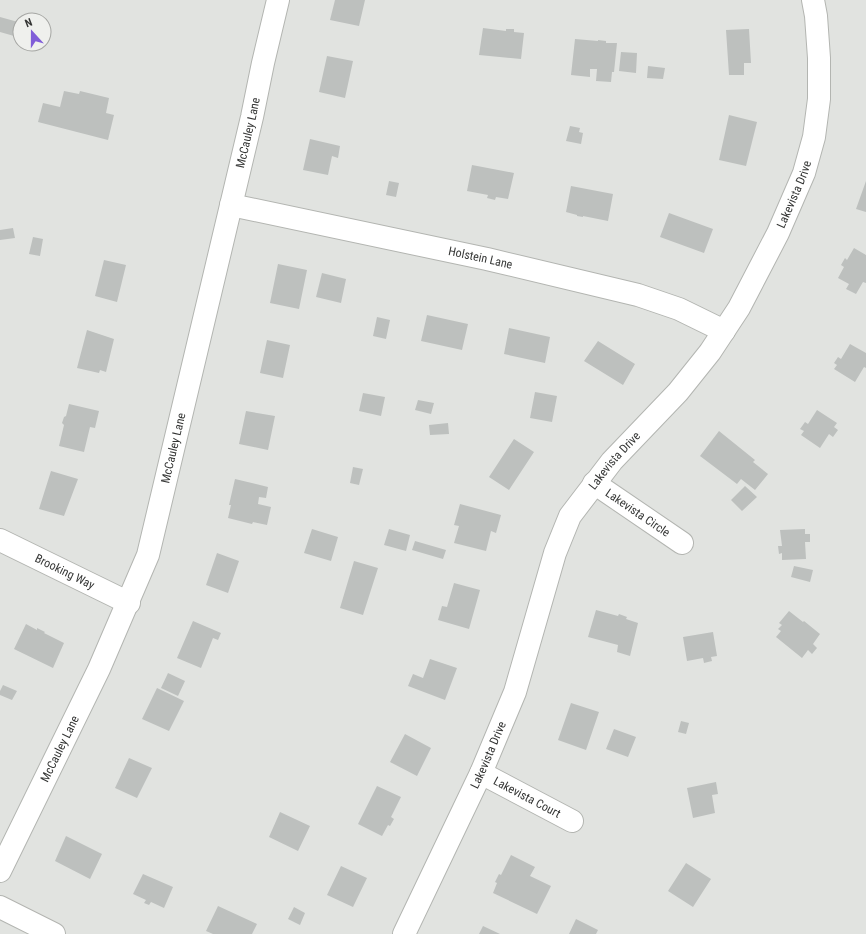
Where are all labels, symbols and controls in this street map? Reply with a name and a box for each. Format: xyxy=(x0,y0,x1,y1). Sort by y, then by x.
north arrow xyxy=(12,12,52,52)
text: N xyxy=(23,16,34,30)
street label: McCauley Lane xyxy=(233,96,263,169)
street label: Lakevista Drive xyxy=(774,159,814,230)
street label: Holstein Lane xyxy=(447,244,514,272)
street label: McCauley Lane xyxy=(158,411,189,485)
street label: Lakevista Drive xyxy=(586,429,643,492)
street label: Lakevista Circle xyxy=(603,486,673,540)
street label: Brooking Way xyxy=(33,551,97,592)
street label: McCauley Lane xyxy=(38,713,82,784)
street label: Lakevista Drive xyxy=(468,719,509,791)
street label: Lakevista Court xyxy=(491,774,563,821)

